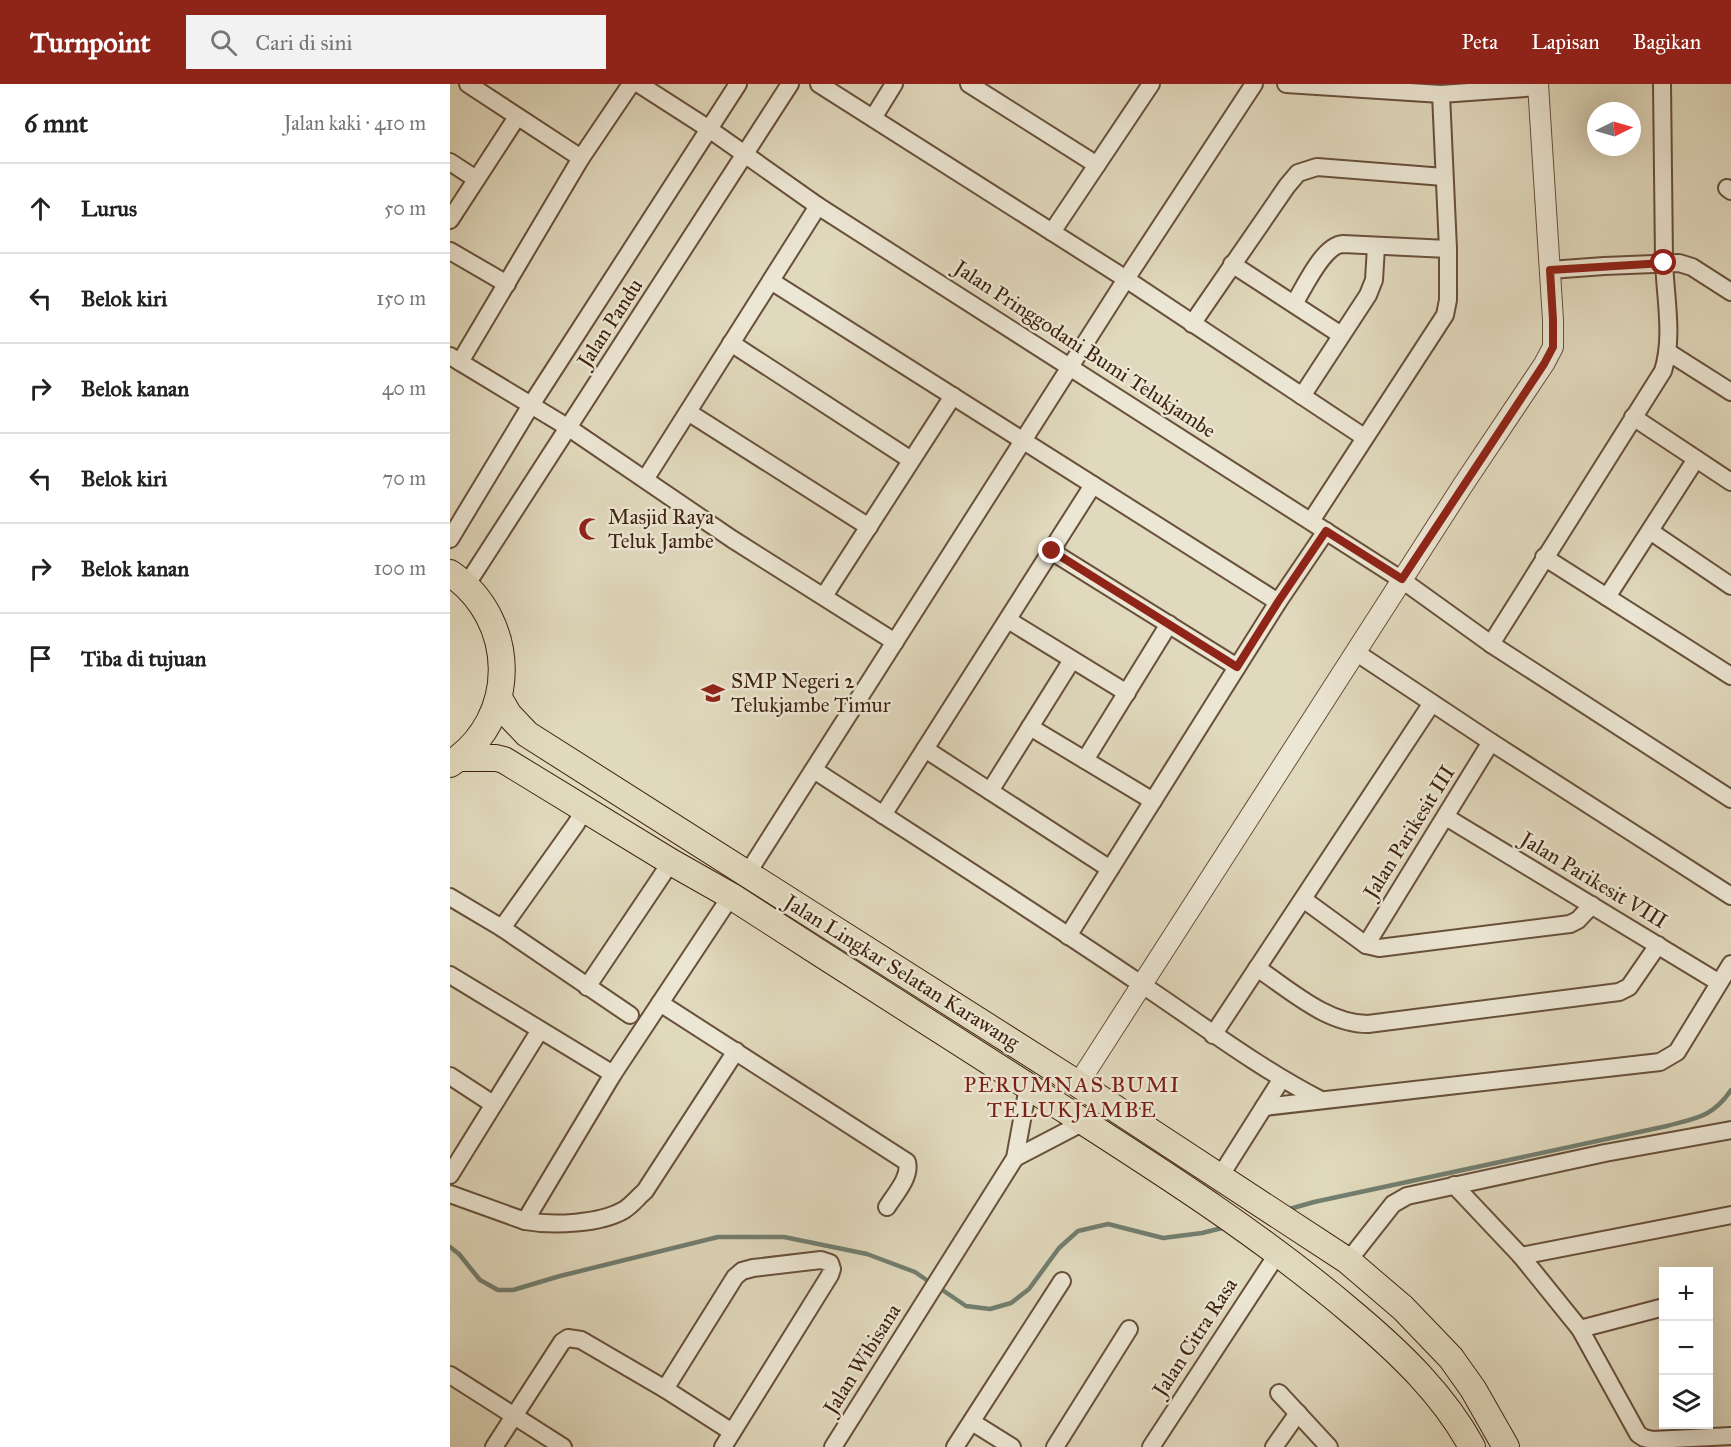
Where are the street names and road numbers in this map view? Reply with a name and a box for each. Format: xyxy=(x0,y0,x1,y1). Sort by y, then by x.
street label: Jalan Pringgodani Bumi Telukjambe xyxy=(947,253,1221,444)
street label: Jalan Pandu xyxy=(571,274,648,374)
street label: Jalan Parikesit III xyxy=(1357,761,1460,905)
street label: Jalan Parikesit VIII xyxy=(1514,825,1672,934)
street label: Jalan Lingkar Selatan Karawang xyxy=(778,888,1025,1055)
street label: Jalan Citra Rasa xyxy=(1146,1273,1243,1403)
street label: Jalan Wibisana xyxy=(817,1299,906,1421)

